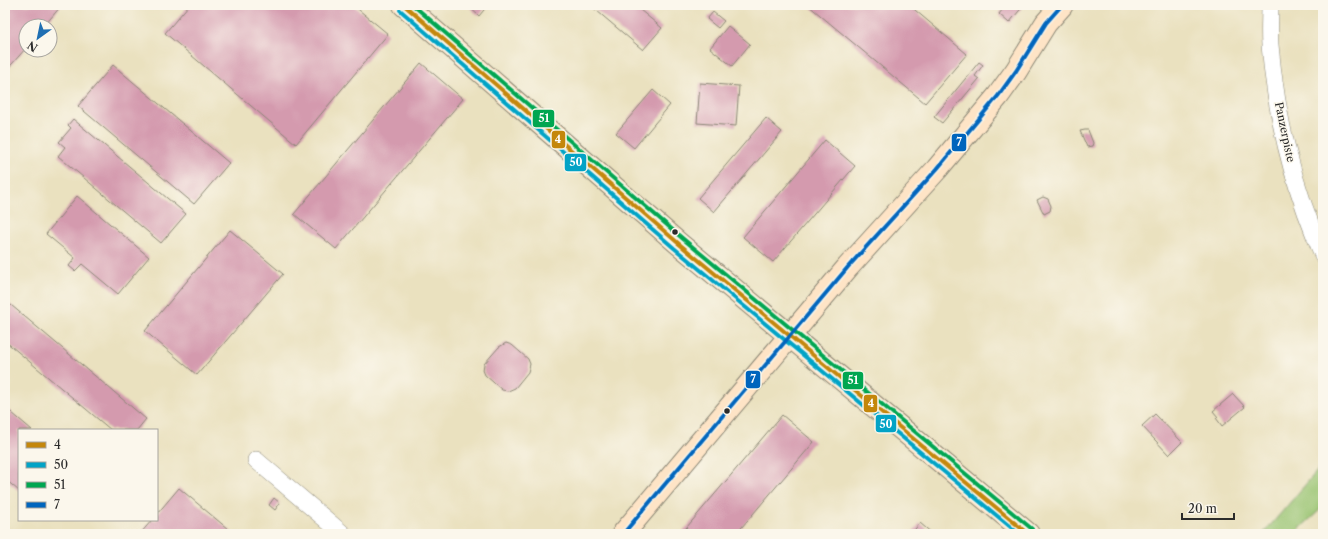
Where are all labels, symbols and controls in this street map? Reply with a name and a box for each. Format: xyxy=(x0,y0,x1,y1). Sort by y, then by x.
north arrow xyxy=(18,18,58,58)
text: N xyxy=(24,38,40,55)
street label: Panzerpiste xyxy=(1272,101,1298,163)
line badge: 51 xyxy=(532,109,555,128)
text: 51 xyxy=(538,111,550,125)
line badge: 4 xyxy=(551,130,566,149)
text: 4 xyxy=(555,132,562,146)
line badge: 7 xyxy=(951,133,967,152)
text: 7 xyxy=(956,135,962,149)
line badge: 50 xyxy=(564,153,587,172)
text: 50 xyxy=(569,155,583,169)
unlabelled marker xyxy=(670,227,680,237)
line badge: 7 xyxy=(745,370,761,389)
line badge: 51 xyxy=(842,371,864,390)
text: 7 xyxy=(750,372,756,386)
text: 51 xyxy=(847,373,859,387)
line badge: 4 xyxy=(863,394,878,413)
text: 4 xyxy=(868,396,875,410)
unlabelled marker xyxy=(722,406,732,416)
line badge: 50 xyxy=(875,414,897,433)
text: 50 xyxy=(879,417,893,431)
legend xyxy=(18,429,158,521)
text: 4 xyxy=(54,437,61,452)
text: 50 xyxy=(54,457,68,472)
text: 51 xyxy=(54,477,66,492)
scale bar xyxy=(1182,495,1234,521)
text: 7 xyxy=(54,497,60,512)
text: 20 m xyxy=(1188,501,1217,516)

